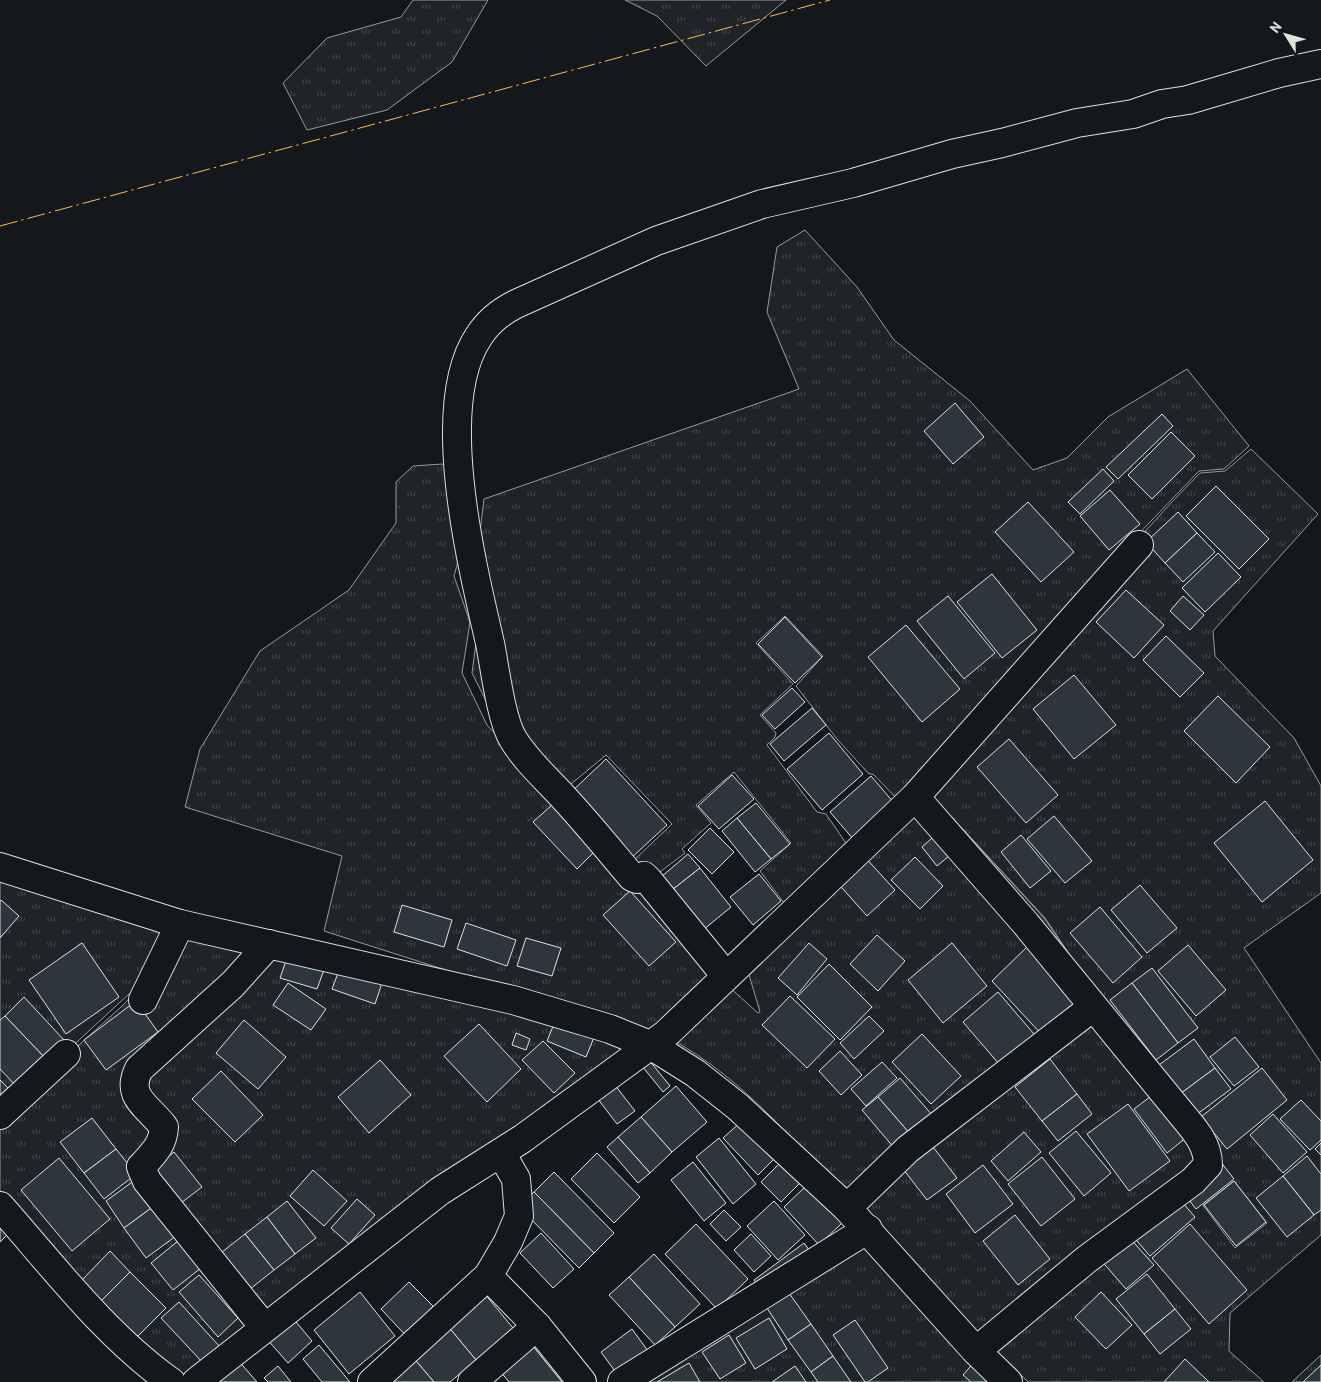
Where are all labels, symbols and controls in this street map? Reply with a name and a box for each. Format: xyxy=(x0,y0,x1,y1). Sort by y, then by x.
north arrow xyxy=(1261,10,1311,60)
text: N xyxy=(1266,18,1285,36)

